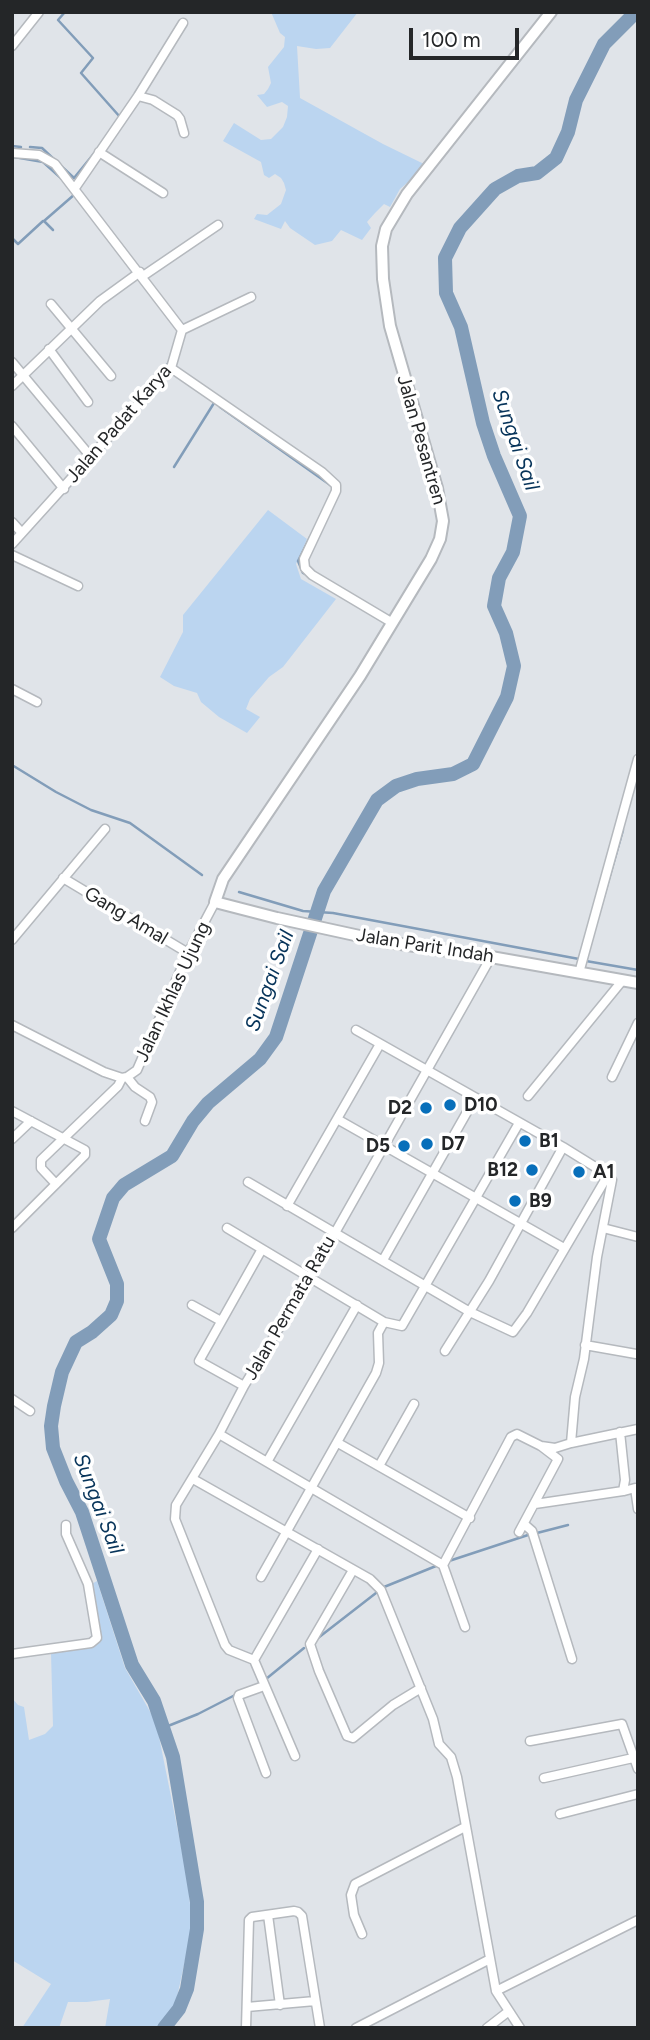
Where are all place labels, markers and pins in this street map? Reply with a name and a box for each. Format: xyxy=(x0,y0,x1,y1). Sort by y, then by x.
place label: D10 xyxy=(464,1094,498,1116)
place label: D2 xyxy=(388,1097,412,1119)
marker: D10 xyxy=(442,1097,458,1113)
marker: D2 xyxy=(418,1100,434,1116)
place label: B1 xyxy=(539,1130,559,1152)
place label: D7 xyxy=(441,1133,465,1155)
marker: B1 xyxy=(517,1133,533,1149)
place label: D5 xyxy=(366,1135,390,1157)
marker: D7 xyxy=(419,1136,435,1152)
marker: D5 xyxy=(396,1138,412,1154)
place label: B12 xyxy=(487,1159,518,1181)
place label: A1 xyxy=(593,1161,615,1183)
marker: B12 xyxy=(524,1162,540,1178)
marker: A1 xyxy=(571,1164,587,1180)
place label: B9 xyxy=(529,1190,552,1212)
marker: B9 xyxy=(507,1193,523,1209)

